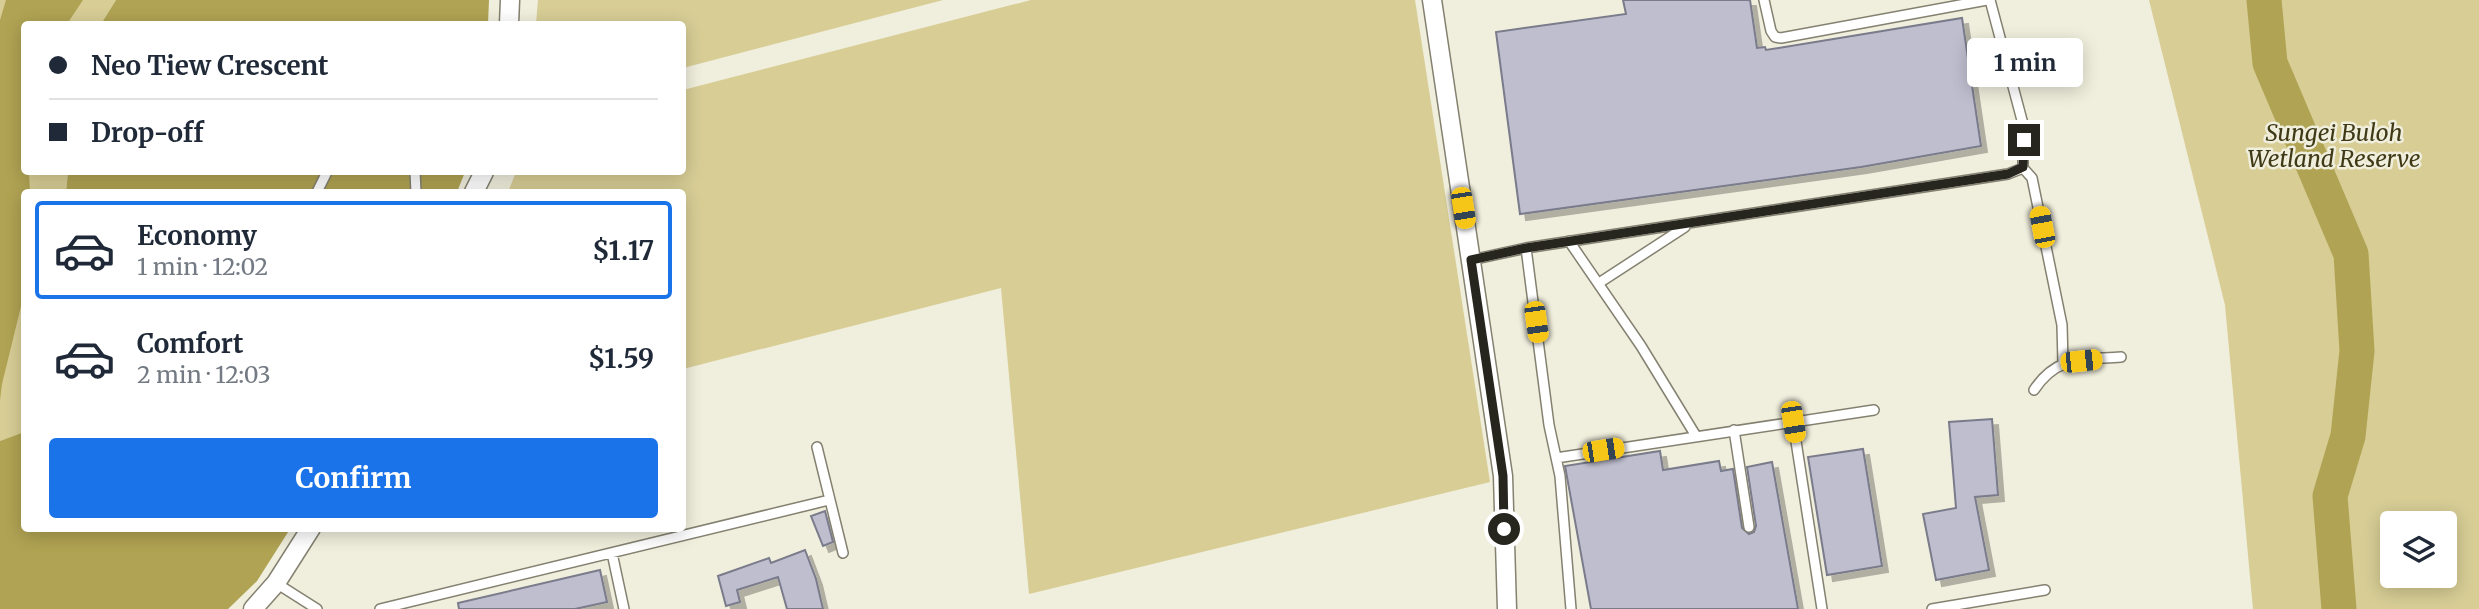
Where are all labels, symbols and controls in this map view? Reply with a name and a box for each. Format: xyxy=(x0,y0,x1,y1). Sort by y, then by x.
callout: 1 min xyxy=(1966,38,2082,88)
text: 1 min xyxy=(1994,48,2056,77)
text: Neo Tiew Crescent xyxy=(91,49,328,82)
text: Drop-off xyxy=(91,116,204,149)
park label: Sungei Buloh Wetland Reserve xyxy=(2248,118,2420,173)
route end xyxy=(2008,124,2040,156)
car xyxy=(1450,186,1477,230)
car xyxy=(2028,204,2057,250)
icon: car xyxy=(53,219,116,282)
text: Economy xyxy=(137,219,257,252)
text: $1.17 xyxy=(592,234,654,267)
text: 1 min · 12:02 xyxy=(137,252,268,281)
car xyxy=(1523,300,1550,344)
icon: car xyxy=(53,327,116,390)
text: Comfort xyxy=(137,327,243,360)
text: $1.59 xyxy=(588,342,654,375)
car xyxy=(2060,348,2103,374)
text: 2 min · 12:03 xyxy=(137,360,271,389)
car xyxy=(1780,400,1807,444)
car xyxy=(1581,436,1626,464)
button: Confirm xyxy=(49,438,658,518)
map controls xyxy=(2380,511,2457,588)
button: layers xyxy=(2380,511,2457,588)
route start xyxy=(1488,513,1520,545)

